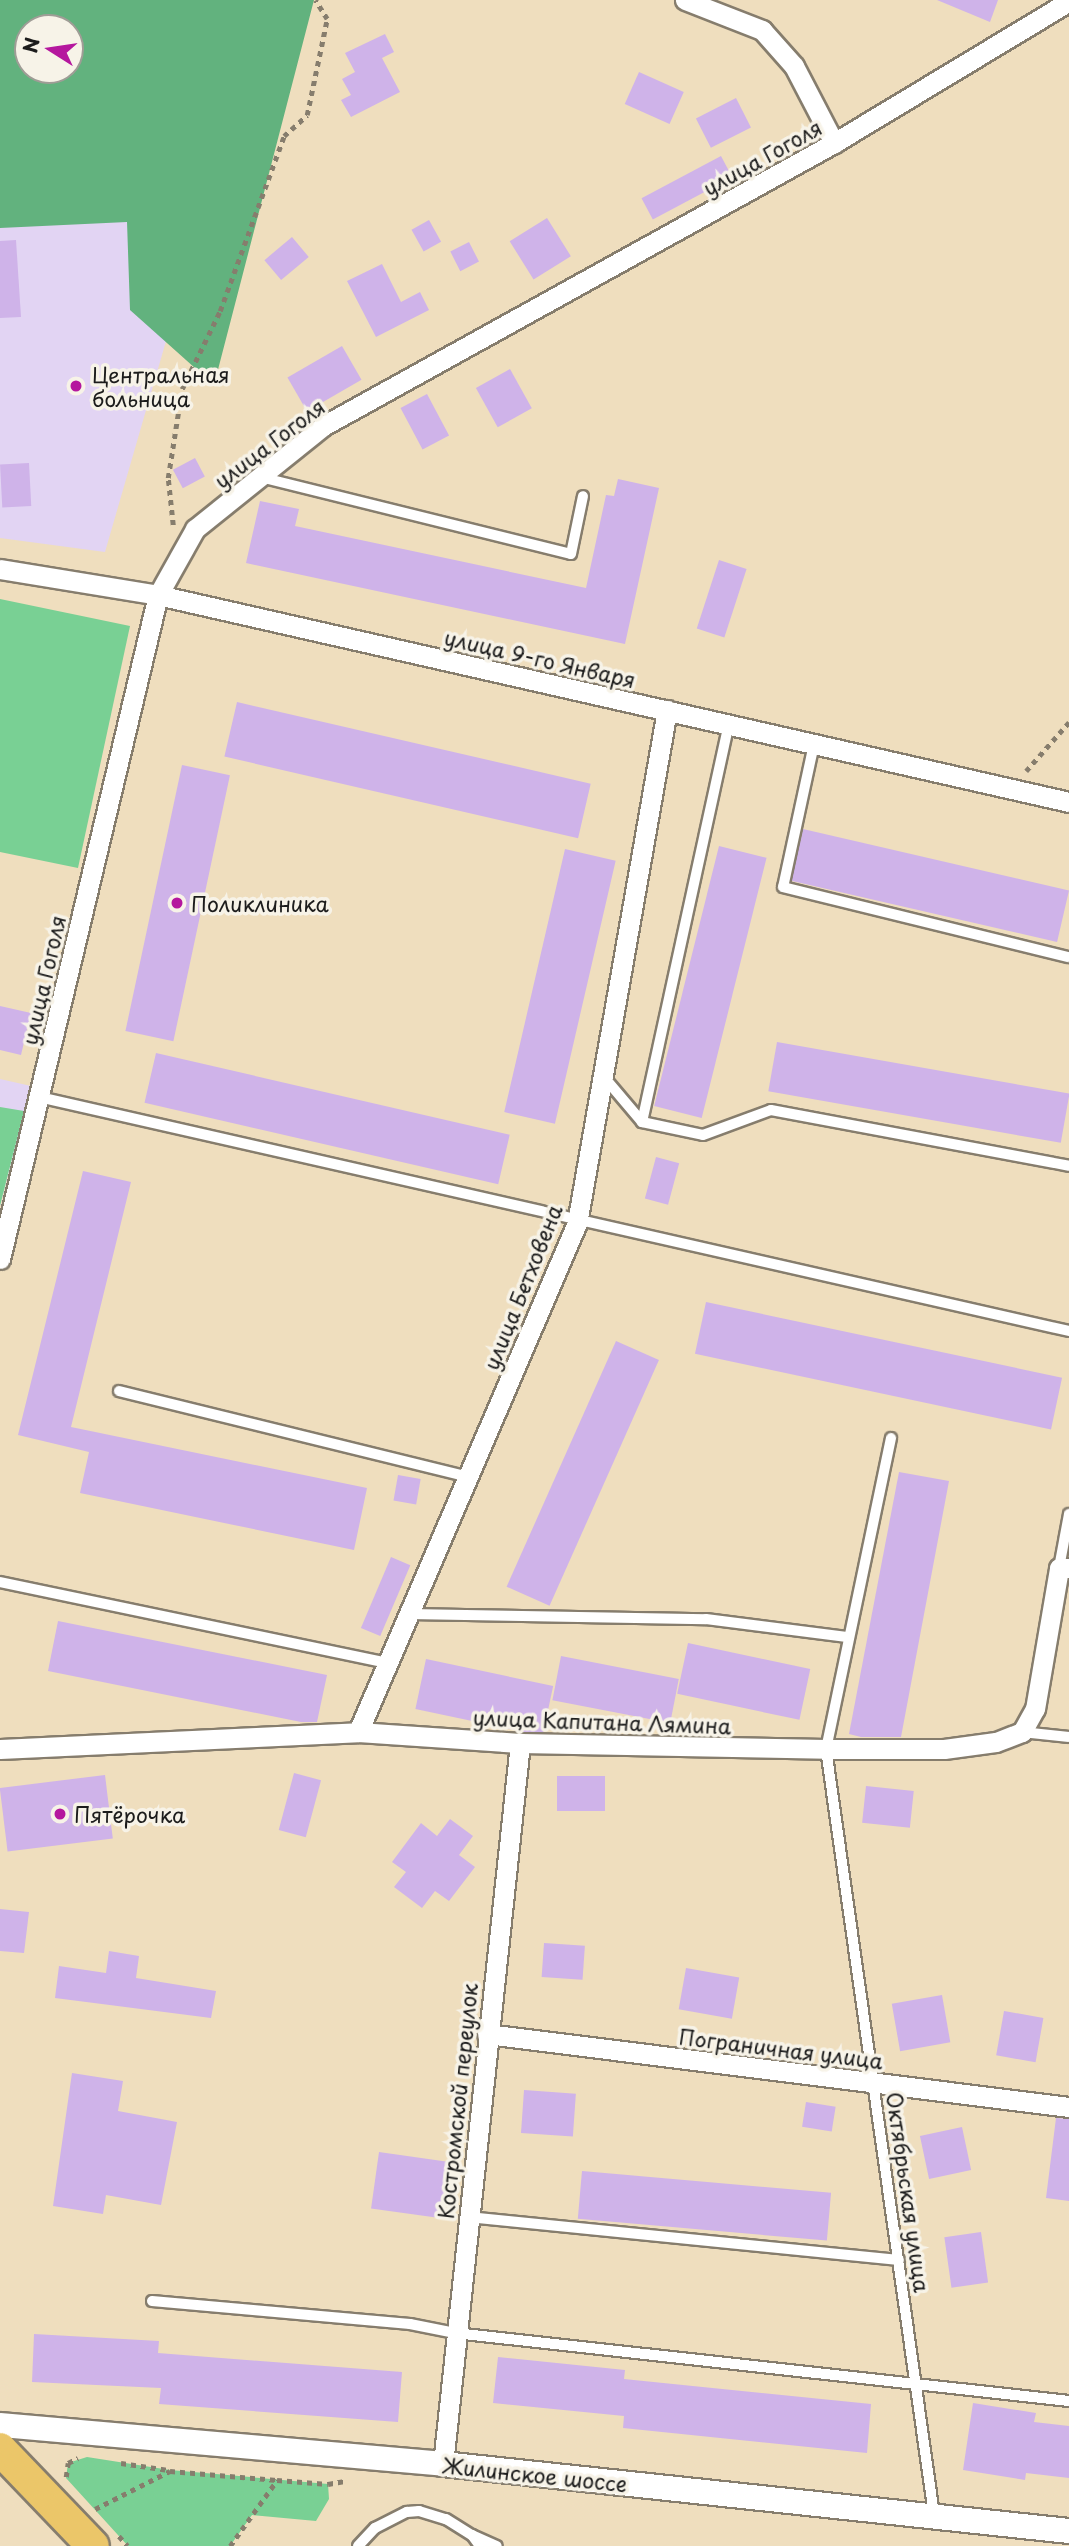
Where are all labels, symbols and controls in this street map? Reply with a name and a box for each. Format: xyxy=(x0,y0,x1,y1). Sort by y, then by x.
north arrow xyxy=(14,14,84,84)
text: N xyxy=(15,35,46,55)
street label: улица Гоголя xyxy=(697,114,827,200)
place label: Центральная больница xyxy=(92,361,230,411)
marker: Центральная больница xyxy=(66,376,86,396)
street label: улица Гоголя xyxy=(208,393,330,493)
street label: улица 9-го Января xyxy=(441,624,639,692)
place label: Поликлиника xyxy=(191,890,329,916)
marker: Поликлиника xyxy=(169,895,185,911)
street label: улица Гоголя xyxy=(16,912,70,1048)
street label: улица Бетховена xyxy=(477,1200,567,1374)
street label: улица Капитана Лямина xyxy=(472,1704,732,1738)
place label: Пятёрочка xyxy=(74,1801,185,1827)
marker: Пятёрочка xyxy=(52,1806,68,1822)
street label: Костромской переулок xyxy=(432,1982,482,2220)
street label: Пограничная улица xyxy=(677,2023,885,2073)
street label: Октябрьская улица xyxy=(882,2089,936,2295)
street label: Жилинское шоссе xyxy=(441,2452,629,2496)

